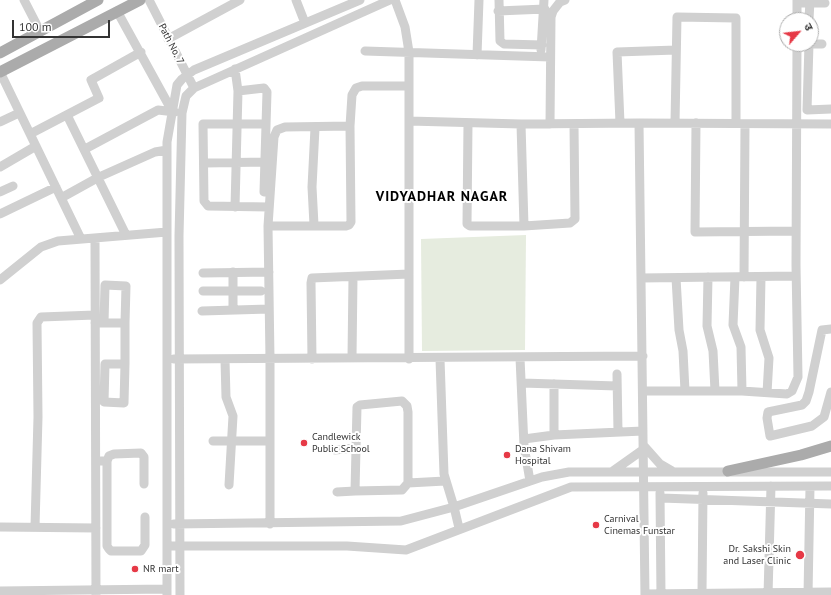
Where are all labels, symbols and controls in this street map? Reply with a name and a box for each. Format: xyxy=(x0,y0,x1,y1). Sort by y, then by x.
scale bar xyxy=(14,12,112,38)
north arrow xyxy=(779,12,819,52)
text: 100 m xyxy=(19,19,52,34)
text: उ xyxy=(801,21,816,33)
street label: Path No. 7 xyxy=(156,22,186,66)
district label: VIDYADHAR NAGAR xyxy=(376,189,508,205)
place label: Candlewick Public School xyxy=(312,431,370,454)
marker: Candlewick Public School xyxy=(299,438,309,448)
place label: Dana Shivam Hospital xyxy=(515,443,571,466)
marker: Dana Shivam Hospital xyxy=(502,450,512,460)
place label: Carnival Cinemas Funstar xyxy=(604,513,675,536)
marker: Carnival Cinemas Funstar xyxy=(591,520,601,530)
place label: Dr. Sakshi Skin and Laser Clinic xyxy=(723,543,791,566)
marker: Dr. Sakshi Skin and Laser Clinic xyxy=(794,549,806,561)
place label: NR mart xyxy=(143,563,179,575)
marker: NR mart xyxy=(130,564,140,574)

